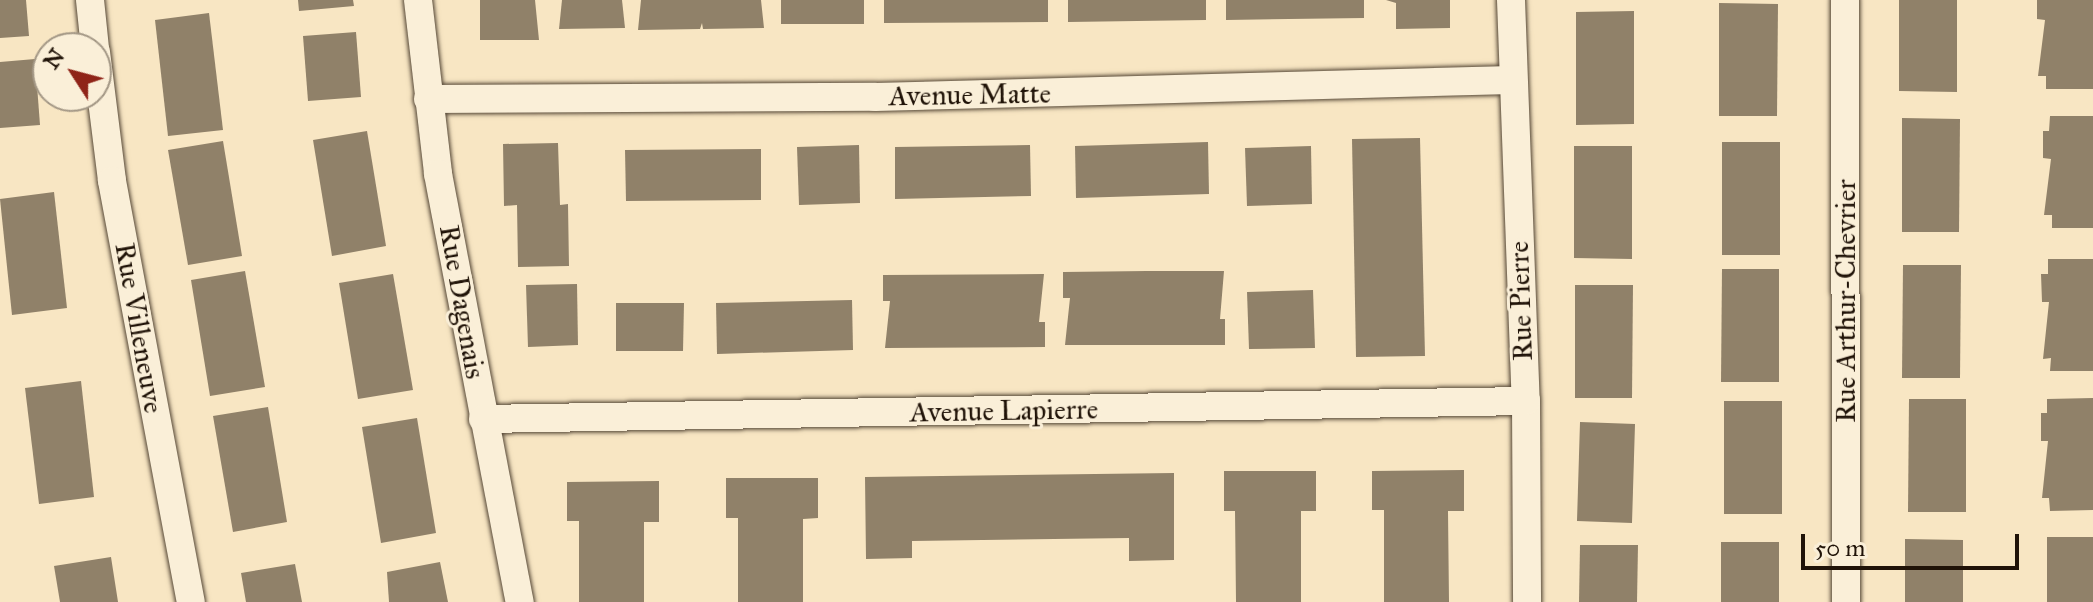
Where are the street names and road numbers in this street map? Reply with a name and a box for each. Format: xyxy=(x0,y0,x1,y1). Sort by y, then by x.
street label: Avenue Matte xyxy=(889,77,1051,113)
street label: Rue Arthur-Chevrier xyxy=(1829,179,1863,423)
street label: Rue Dagenais xyxy=(432,222,492,382)
street label: Rue Villeneuve xyxy=(107,240,171,416)
street label: Rue Pierre xyxy=(1502,241,1540,361)
street label: Avenue Lapierre xyxy=(910,393,1098,429)

